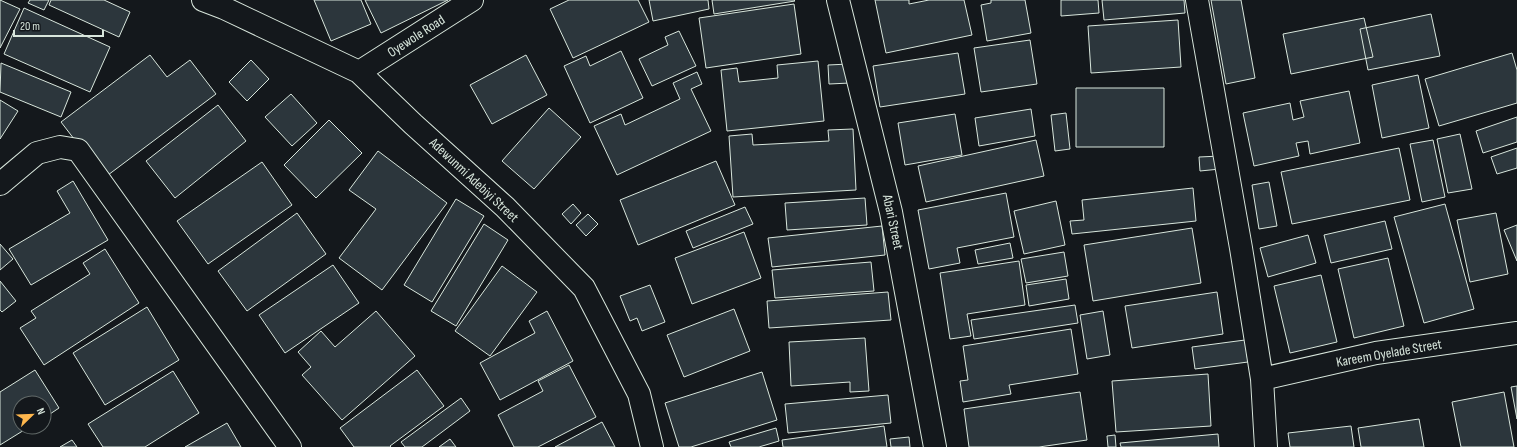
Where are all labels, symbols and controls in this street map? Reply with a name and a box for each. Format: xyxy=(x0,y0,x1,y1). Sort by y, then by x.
street label: Oyewole Road xyxy=(384,11,448,61)
scale bar xyxy=(14,12,103,38)
text: 20 m xyxy=(20,19,40,34)
street label: Adewunmi Adebiyi Street xyxy=(425,133,522,226)
street label: Abari Street xyxy=(879,192,907,251)
street label: Kareem Oyelade Street xyxy=(1335,335,1443,371)
north arrow xyxy=(12,395,52,435)
text: N xyxy=(34,406,48,417)

